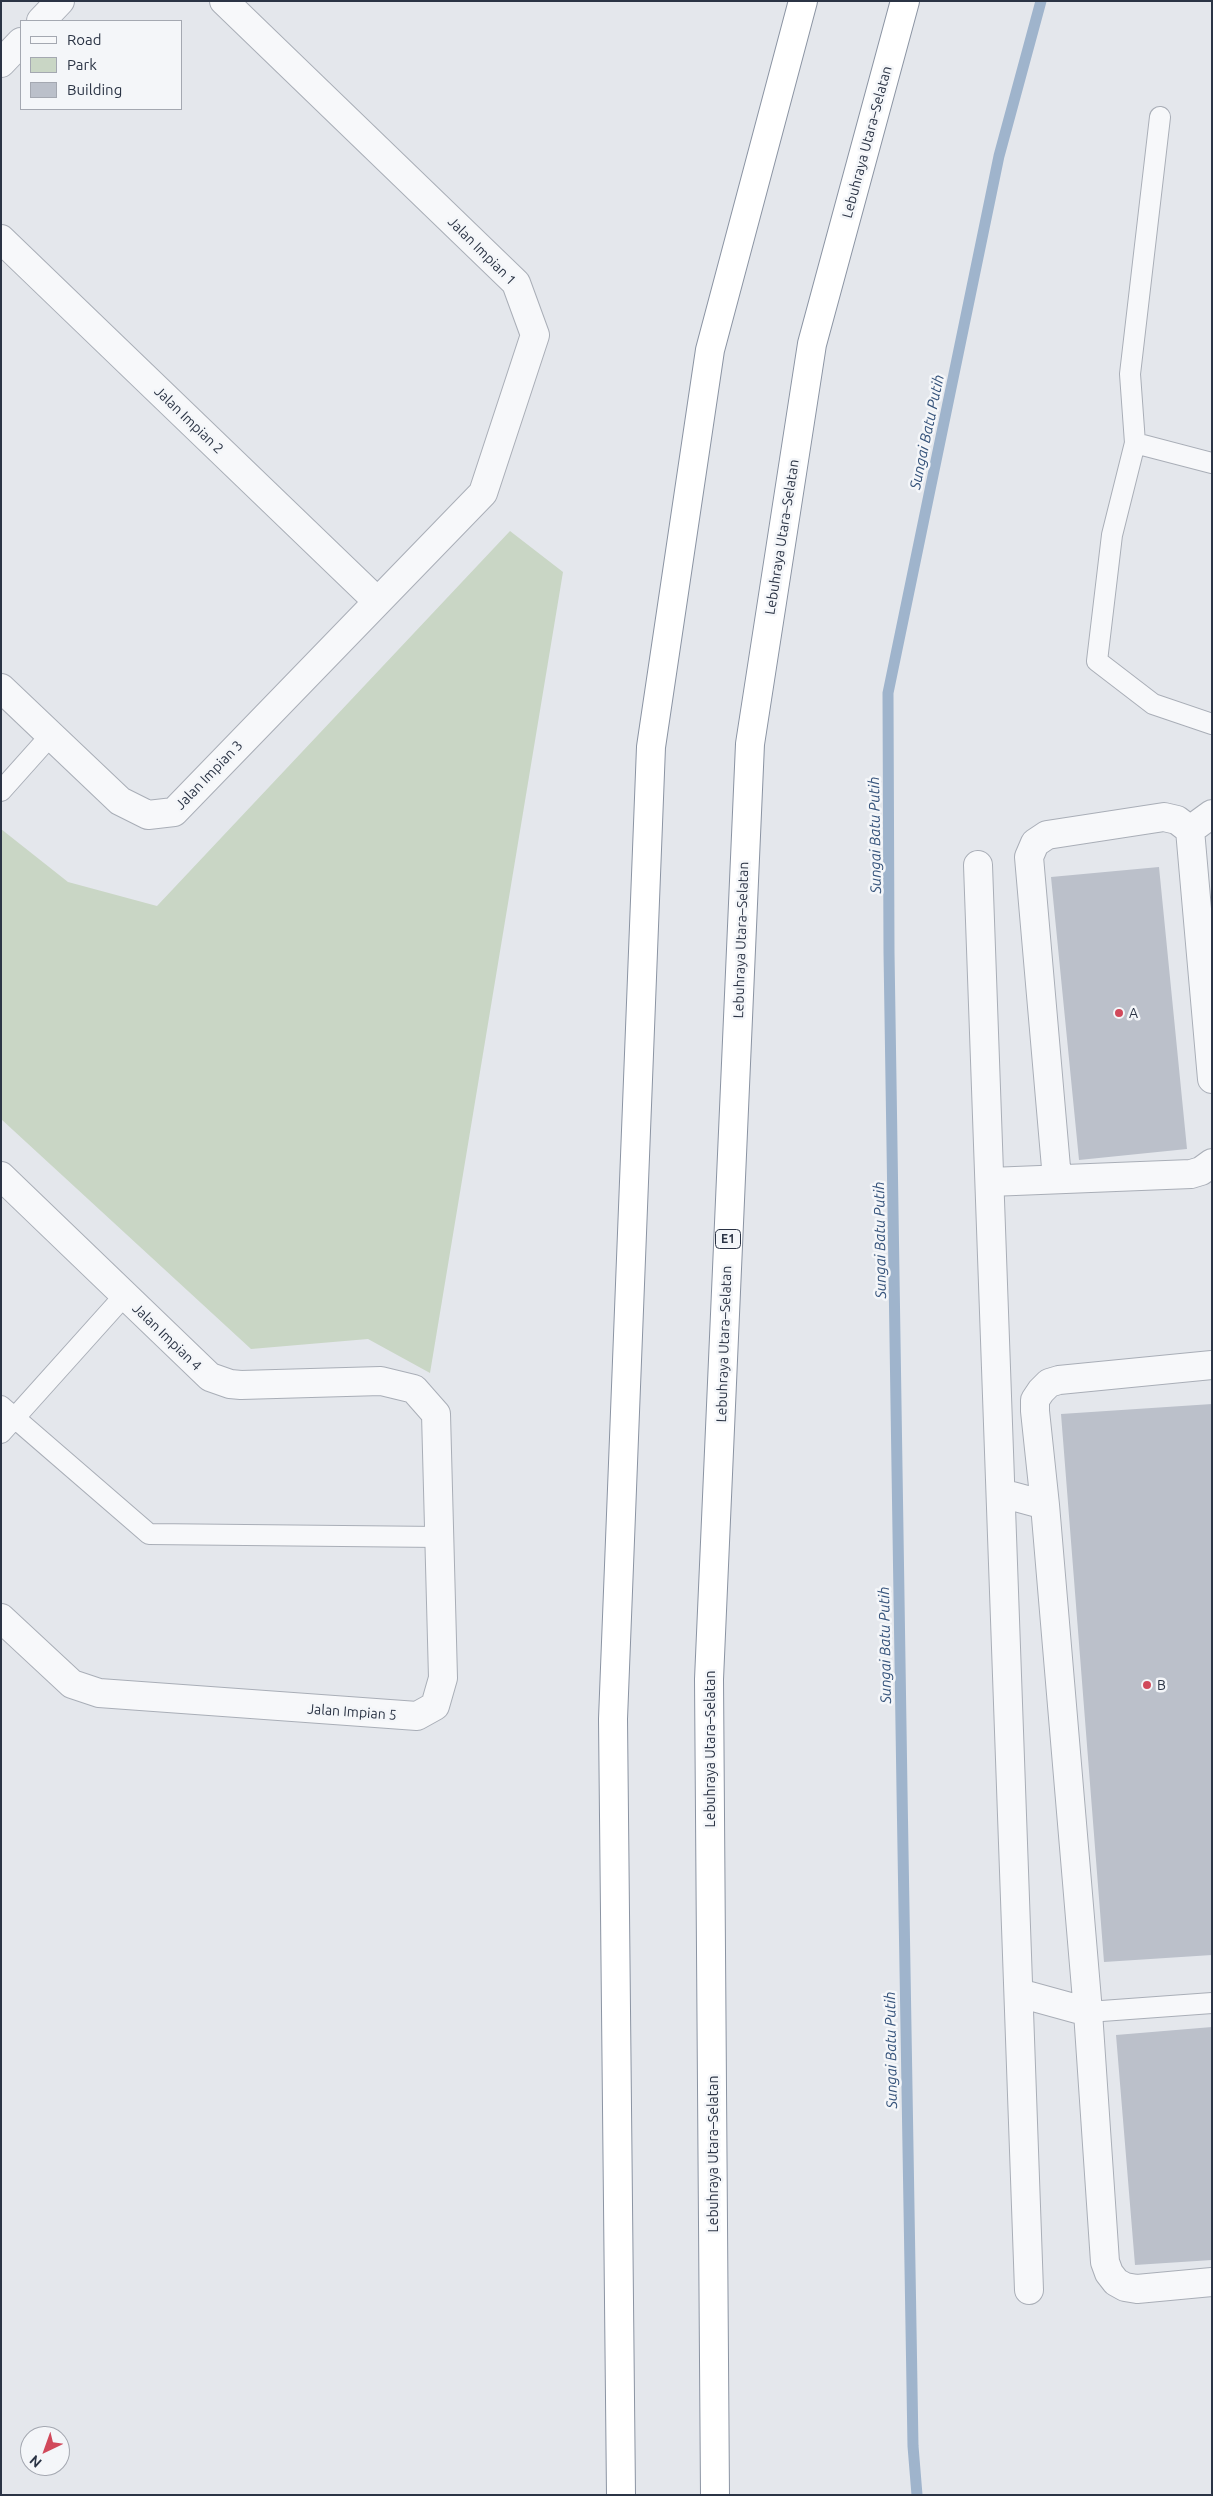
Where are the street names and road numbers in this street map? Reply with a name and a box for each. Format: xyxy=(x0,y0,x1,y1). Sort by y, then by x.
street label: Lebuhraya Utara–Selatan xyxy=(839,64,895,220)
street label: Jalan Impian 1 xyxy=(444,213,520,289)
street label: Jalan Impian 2 xyxy=(151,383,227,457)
street label: Lebuhraya Utara–Selatan xyxy=(761,458,803,616)
street label: Jalan Impian 3 xyxy=(172,737,246,813)
street label: Lebuhraya Utara–Selatan xyxy=(730,861,752,1019)
road number: E1 xyxy=(716,1230,740,1248)
street label: Lebuhraya Utara–Selatan xyxy=(713,1265,735,1423)
street label: Jalan Impian 4 xyxy=(129,1300,205,1374)
street label: Lebuhraya Utara–Selatan xyxy=(702,1671,718,1827)
street label: Jalan Impian 5 xyxy=(307,1700,397,1724)
street label: Lebuhraya Utara–Selatan xyxy=(705,2076,721,2232)

